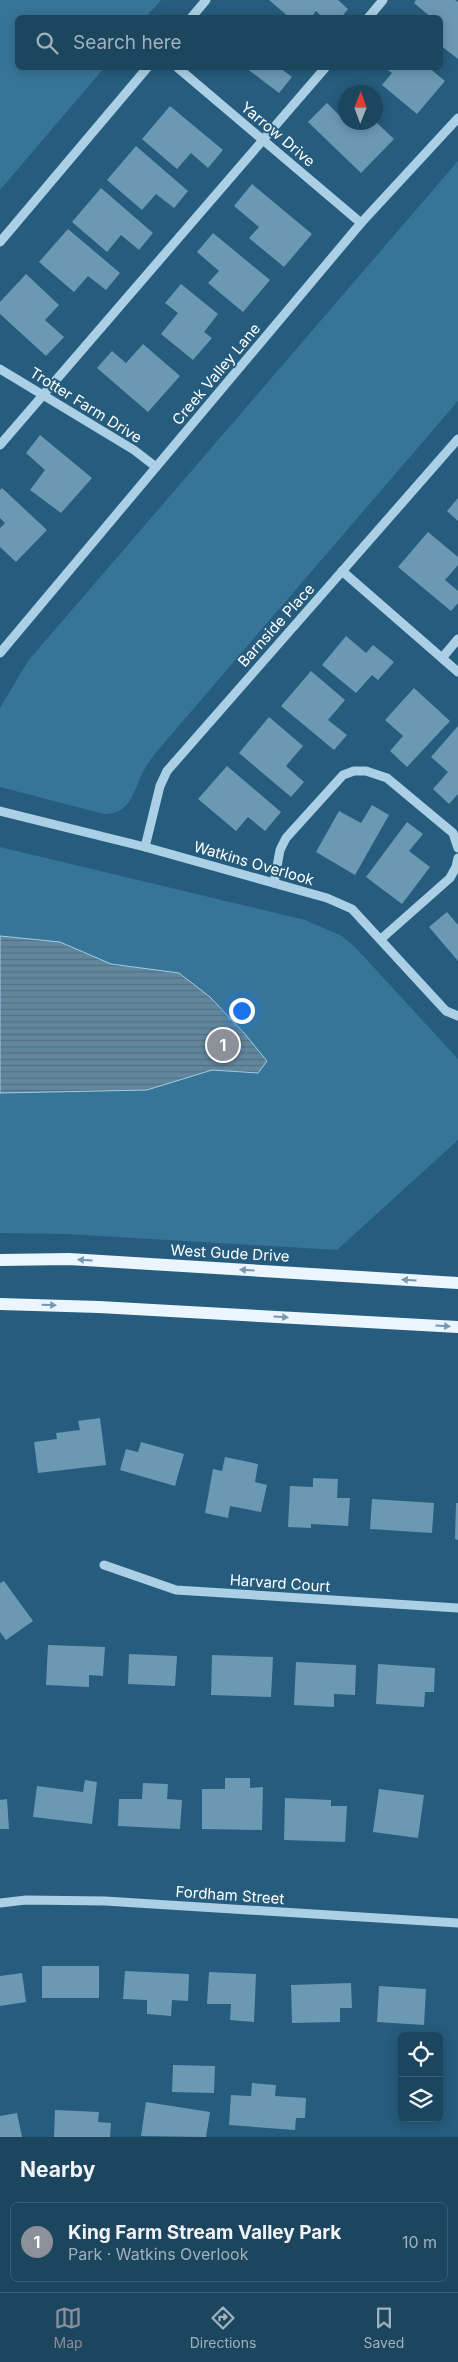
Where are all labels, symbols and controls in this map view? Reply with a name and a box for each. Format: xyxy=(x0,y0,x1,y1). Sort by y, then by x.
search box xyxy=(15,15,443,70)
icon: search xyxy=(33,29,61,57)
text: Search here xyxy=(73,31,182,54)
north arrow xyxy=(338,85,383,130)
street label: Yarrow Drive xyxy=(237,97,319,171)
street label: Creek Valley Lane xyxy=(168,319,264,429)
street label: Trotter Farm Drive xyxy=(26,363,146,447)
street label: Barnside Place xyxy=(234,579,318,671)
street label: Watkins Overlook xyxy=(192,837,317,889)
your location xyxy=(229,998,255,1024)
pin: 1 xyxy=(207,1026,239,1064)
street label: West Gude Drive xyxy=(170,1240,290,1266)
one-way arrow xyxy=(77,1256,93,1264)
one-way arrow xyxy=(239,1265,255,1273)
one-way arrow xyxy=(401,1276,417,1284)
one-way arrow xyxy=(41,1301,57,1309)
one-way arrow xyxy=(273,1313,289,1321)
one-way arrow xyxy=(435,1323,451,1331)
street label: Harvard Court xyxy=(229,1570,331,1596)
street label: Fordham Street xyxy=(175,1882,285,1908)
map controls xyxy=(398,2032,443,2122)
button: locate xyxy=(398,2032,443,2077)
button: layers xyxy=(398,2077,443,2122)
text: Nearby xyxy=(20,2157,95,2182)
text: King Farm Stream Valley Park xyxy=(68,2221,341,2244)
text: 1 xyxy=(34,2232,40,2252)
text: 10 m xyxy=(402,2232,437,2252)
text: Park · Watkins Overlook xyxy=(68,2244,248,2264)
tab: Map xyxy=(54,2304,83,2351)
tab: Directions xyxy=(190,2304,256,2351)
tab: Saved xyxy=(363,2304,404,2351)

